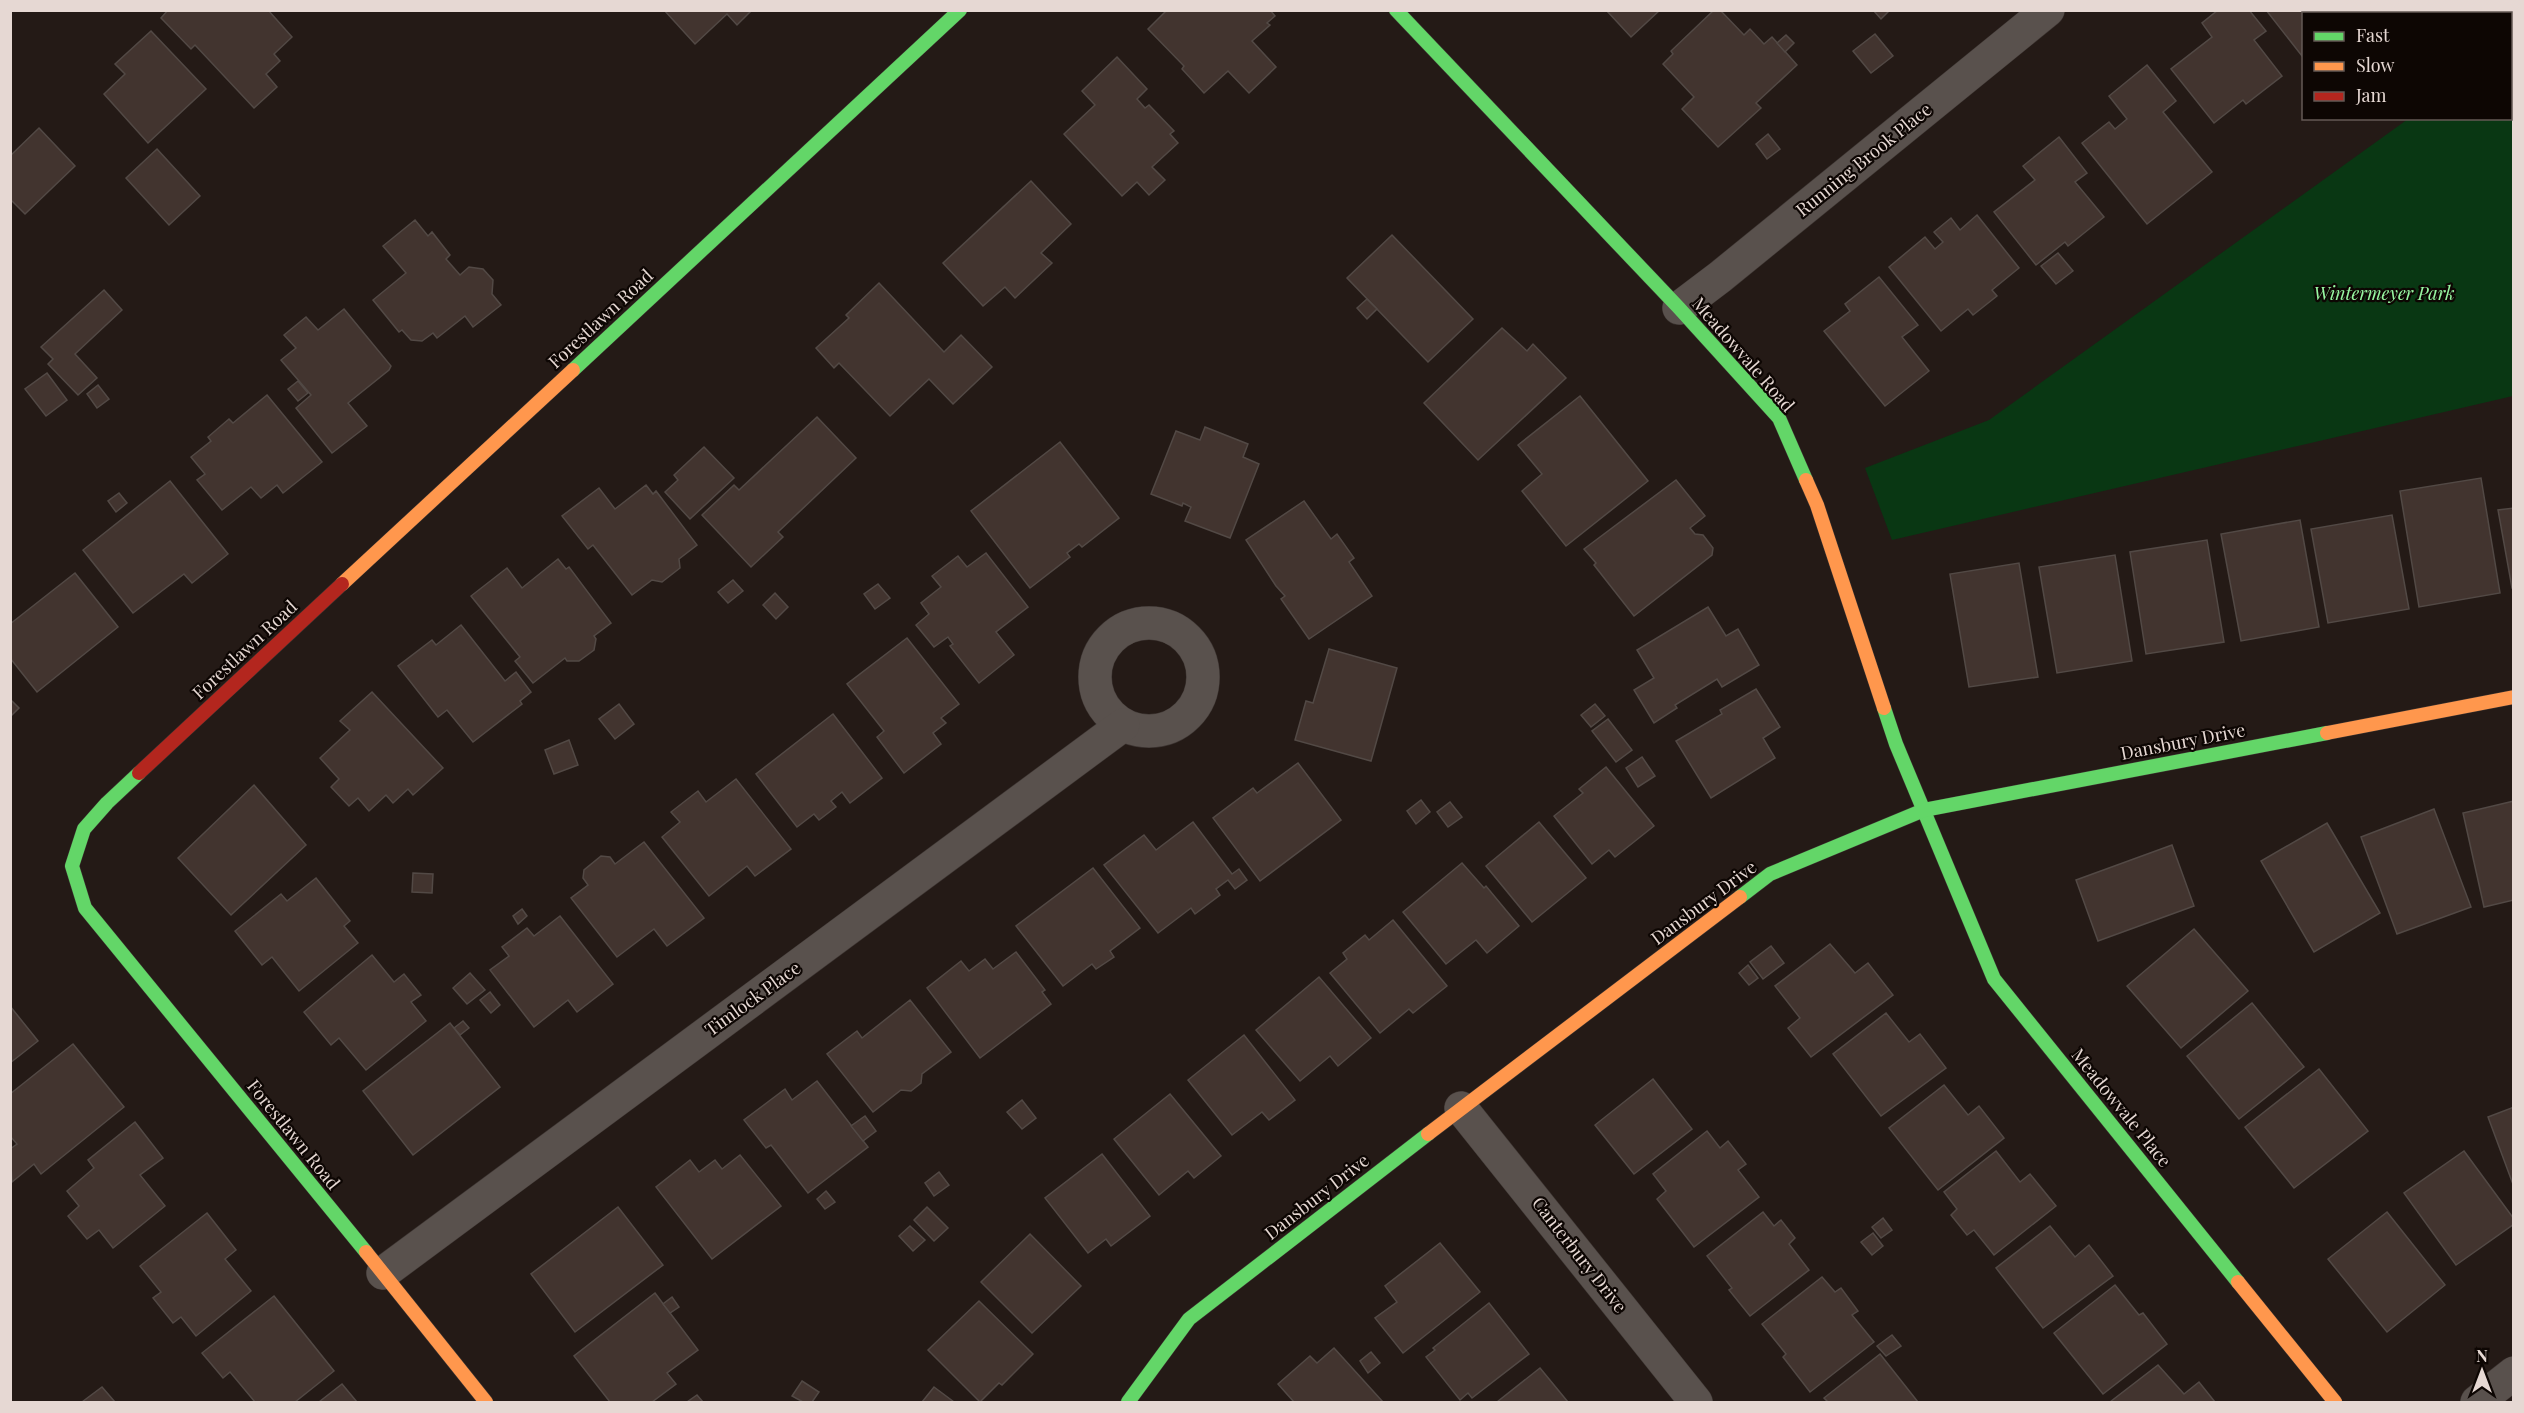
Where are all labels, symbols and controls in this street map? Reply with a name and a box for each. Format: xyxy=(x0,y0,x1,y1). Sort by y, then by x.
legend xyxy=(2302,12,2512,120)
text: Fast xyxy=(2356,23,2390,47)
text: Slow xyxy=(2356,53,2394,77)
text: Jam xyxy=(2355,83,2386,107)
street label: Running Brook Place xyxy=(1790,97,1936,221)
street label: Forestlawn Road xyxy=(543,263,658,373)
park label: Wintermeyer Park xyxy=(2313,281,2455,305)
street label: Meadowvale Road xyxy=(1687,292,1801,417)
street label: Forestlawn Road xyxy=(187,594,302,704)
street label: Dansbury Drive xyxy=(2118,717,2247,765)
street label: Dansbury Drive xyxy=(1646,855,1761,950)
street label: Timlock Place xyxy=(700,955,805,1041)
street label: Meadowvale Place xyxy=(2066,1043,2177,1172)
street label: Forestlawn Road xyxy=(242,1074,346,1195)
street label: Dansbury Drive xyxy=(1259,1148,1374,1245)
street label: Canterbury Drive xyxy=(1527,1191,1633,1317)
north arrow xyxy=(2452,1341,2512,1401)
text: N xyxy=(2476,1345,2488,1366)

